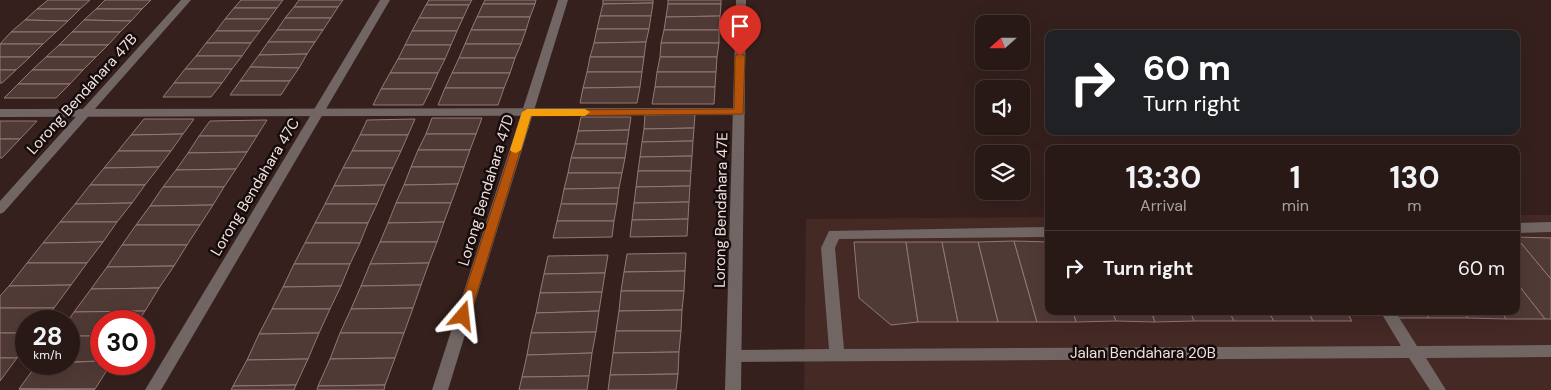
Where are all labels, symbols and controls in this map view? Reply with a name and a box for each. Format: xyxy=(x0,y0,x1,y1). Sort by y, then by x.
pin xyxy=(719,5,761,56)
icon: arrive xyxy=(726,12,754,40)
north arrow xyxy=(975,15,1030,70)
map controls xyxy=(975,15,1030,200)
street label: Lorong Bendahara 47B xyxy=(22,29,142,159)
text: 60 m xyxy=(1143,45,1231,91)
icon: right xyxy=(1060,50,1125,115)
button: sound xyxy=(975,80,1030,135)
text: Turn right xyxy=(1143,89,1240,118)
street label: Lorong Bendahara 47D xyxy=(453,112,519,268)
street label: Lorong Bendahara 47C xyxy=(206,114,304,260)
street label: Lorong Bendahara 47E xyxy=(710,132,732,288)
button: layers xyxy=(975,145,1030,200)
text: 13:30 xyxy=(1125,158,1201,197)
text: 1 xyxy=(1290,158,1301,197)
text: 130 xyxy=(1389,158,1440,197)
text: Arrival xyxy=(1140,195,1187,216)
text: min xyxy=(1282,195,1309,216)
text: m xyxy=(1407,195,1422,216)
icon: right xyxy=(1060,254,1088,282)
text: Turn right xyxy=(1103,256,1193,281)
text: 60 m xyxy=(1458,256,1505,281)
position arrow xyxy=(436,289,488,341)
speed limit sign: 30 xyxy=(90,310,155,375)
text: 28 xyxy=(32,320,63,353)
street label: Jalan Bendahara 20B xyxy=(1070,343,1216,363)
text: km/h xyxy=(33,347,62,363)

